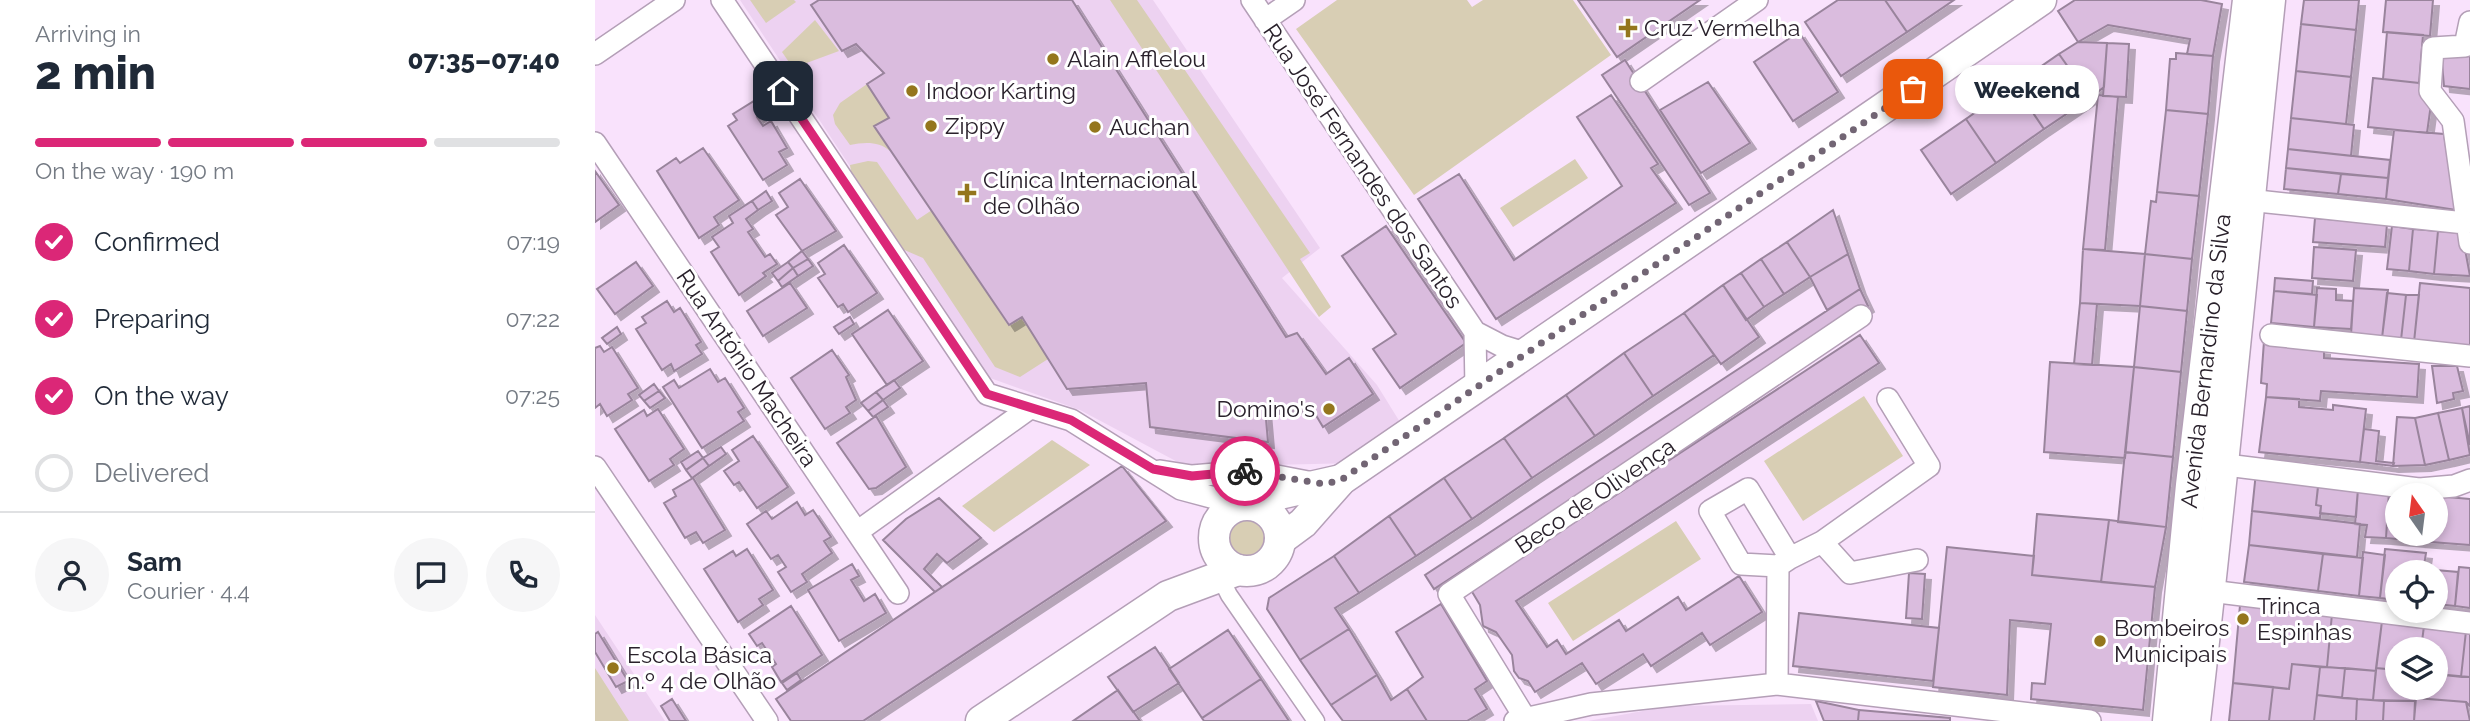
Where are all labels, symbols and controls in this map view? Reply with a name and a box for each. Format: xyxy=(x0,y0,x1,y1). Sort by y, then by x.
place label: Cruz Vermelha xyxy=(1644,14,1800,41)
marker: Cruz Vermelha xyxy=(1618,18,1638,38)
street label: Rua José Fernandes dos Santos xyxy=(1258,19,1469,313)
text: Arriving in xyxy=(35,20,141,47)
text: 07:35–07:40 xyxy=(408,45,560,75)
place label: Alain Afflelou xyxy=(1067,45,1206,72)
text: 2 min xyxy=(35,46,156,100)
marker: Alain Afflelou xyxy=(1045,51,1061,67)
pin xyxy=(1883,59,1943,119)
pin xyxy=(753,61,813,121)
callout: Weekend xyxy=(1955,64,2099,114)
icon: bag xyxy=(1894,70,1932,108)
icon: home xyxy=(764,72,802,110)
text: Weekend xyxy=(1974,76,2080,103)
place label: Indoor Karting xyxy=(926,77,1076,104)
marker: Indoor Karting xyxy=(904,83,920,99)
place label: Zippy xyxy=(945,112,1005,139)
place label: Auchan xyxy=(1109,113,1190,140)
marker: Zippy xyxy=(923,118,939,134)
marker: Auchan xyxy=(1087,119,1103,135)
text: On the way · 190 m xyxy=(35,157,234,184)
place label: Clínica Internacional de Olhão xyxy=(983,166,1198,219)
marker: Clínica Internacional de Olhão xyxy=(957,183,977,203)
street label: Avenida Bernardino da Silva xyxy=(2175,212,2236,509)
icon: check xyxy=(35,223,73,261)
text: Confirmed xyxy=(94,227,220,257)
text: 07:19 xyxy=(506,228,560,255)
street label: Rua António Macheira xyxy=(671,264,823,471)
icon: check xyxy=(35,300,73,338)
text: Preparing xyxy=(94,304,210,334)
text: 07:22 xyxy=(505,305,560,332)
icon: check xyxy=(35,377,73,415)
text: On the way xyxy=(94,381,229,411)
text: 07:25 xyxy=(505,382,560,409)
place label: Domino's xyxy=(1217,395,1315,422)
marker: Domino's xyxy=(1321,401,1337,417)
street label: Beco de Olivença xyxy=(1510,432,1680,559)
courier xyxy=(1210,436,1280,506)
icon: bike xyxy=(1226,452,1264,490)
text: Delivered xyxy=(94,458,209,488)
north arrow xyxy=(2385,483,2448,546)
map controls xyxy=(2385,483,2448,700)
button: person xyxy=(35,538,109,612)
button: chat xyxy=(394,538,468,612)
button: phone xyxy=(486,538,560,612)
text: Sam xyxy=(127,547,182,577)
button: locate xyxy=(2385,560,2448,623)
text: Courier · 4.4 xyxy=(127,577,250,604)
place label: Trinca Espinhas xyxy=(2257,592,2352,645)
marker: Trinca Espinhas xyxy=(2235,611,2251,627)
place label: Bombeiros Municipais xyxy=(2114,614,2229,667)
marker: Bombeiros Municipais xyxy=(2092,633,2108,649)
button: layers xyxy=(2385,637,2448,700)
place label: Escola Básica n.º 4 de Olhão xyxy=(627,641,776,694)
marker: Escola Básica n.º 4 de Olhão xyxy=(605,660,621,676)

